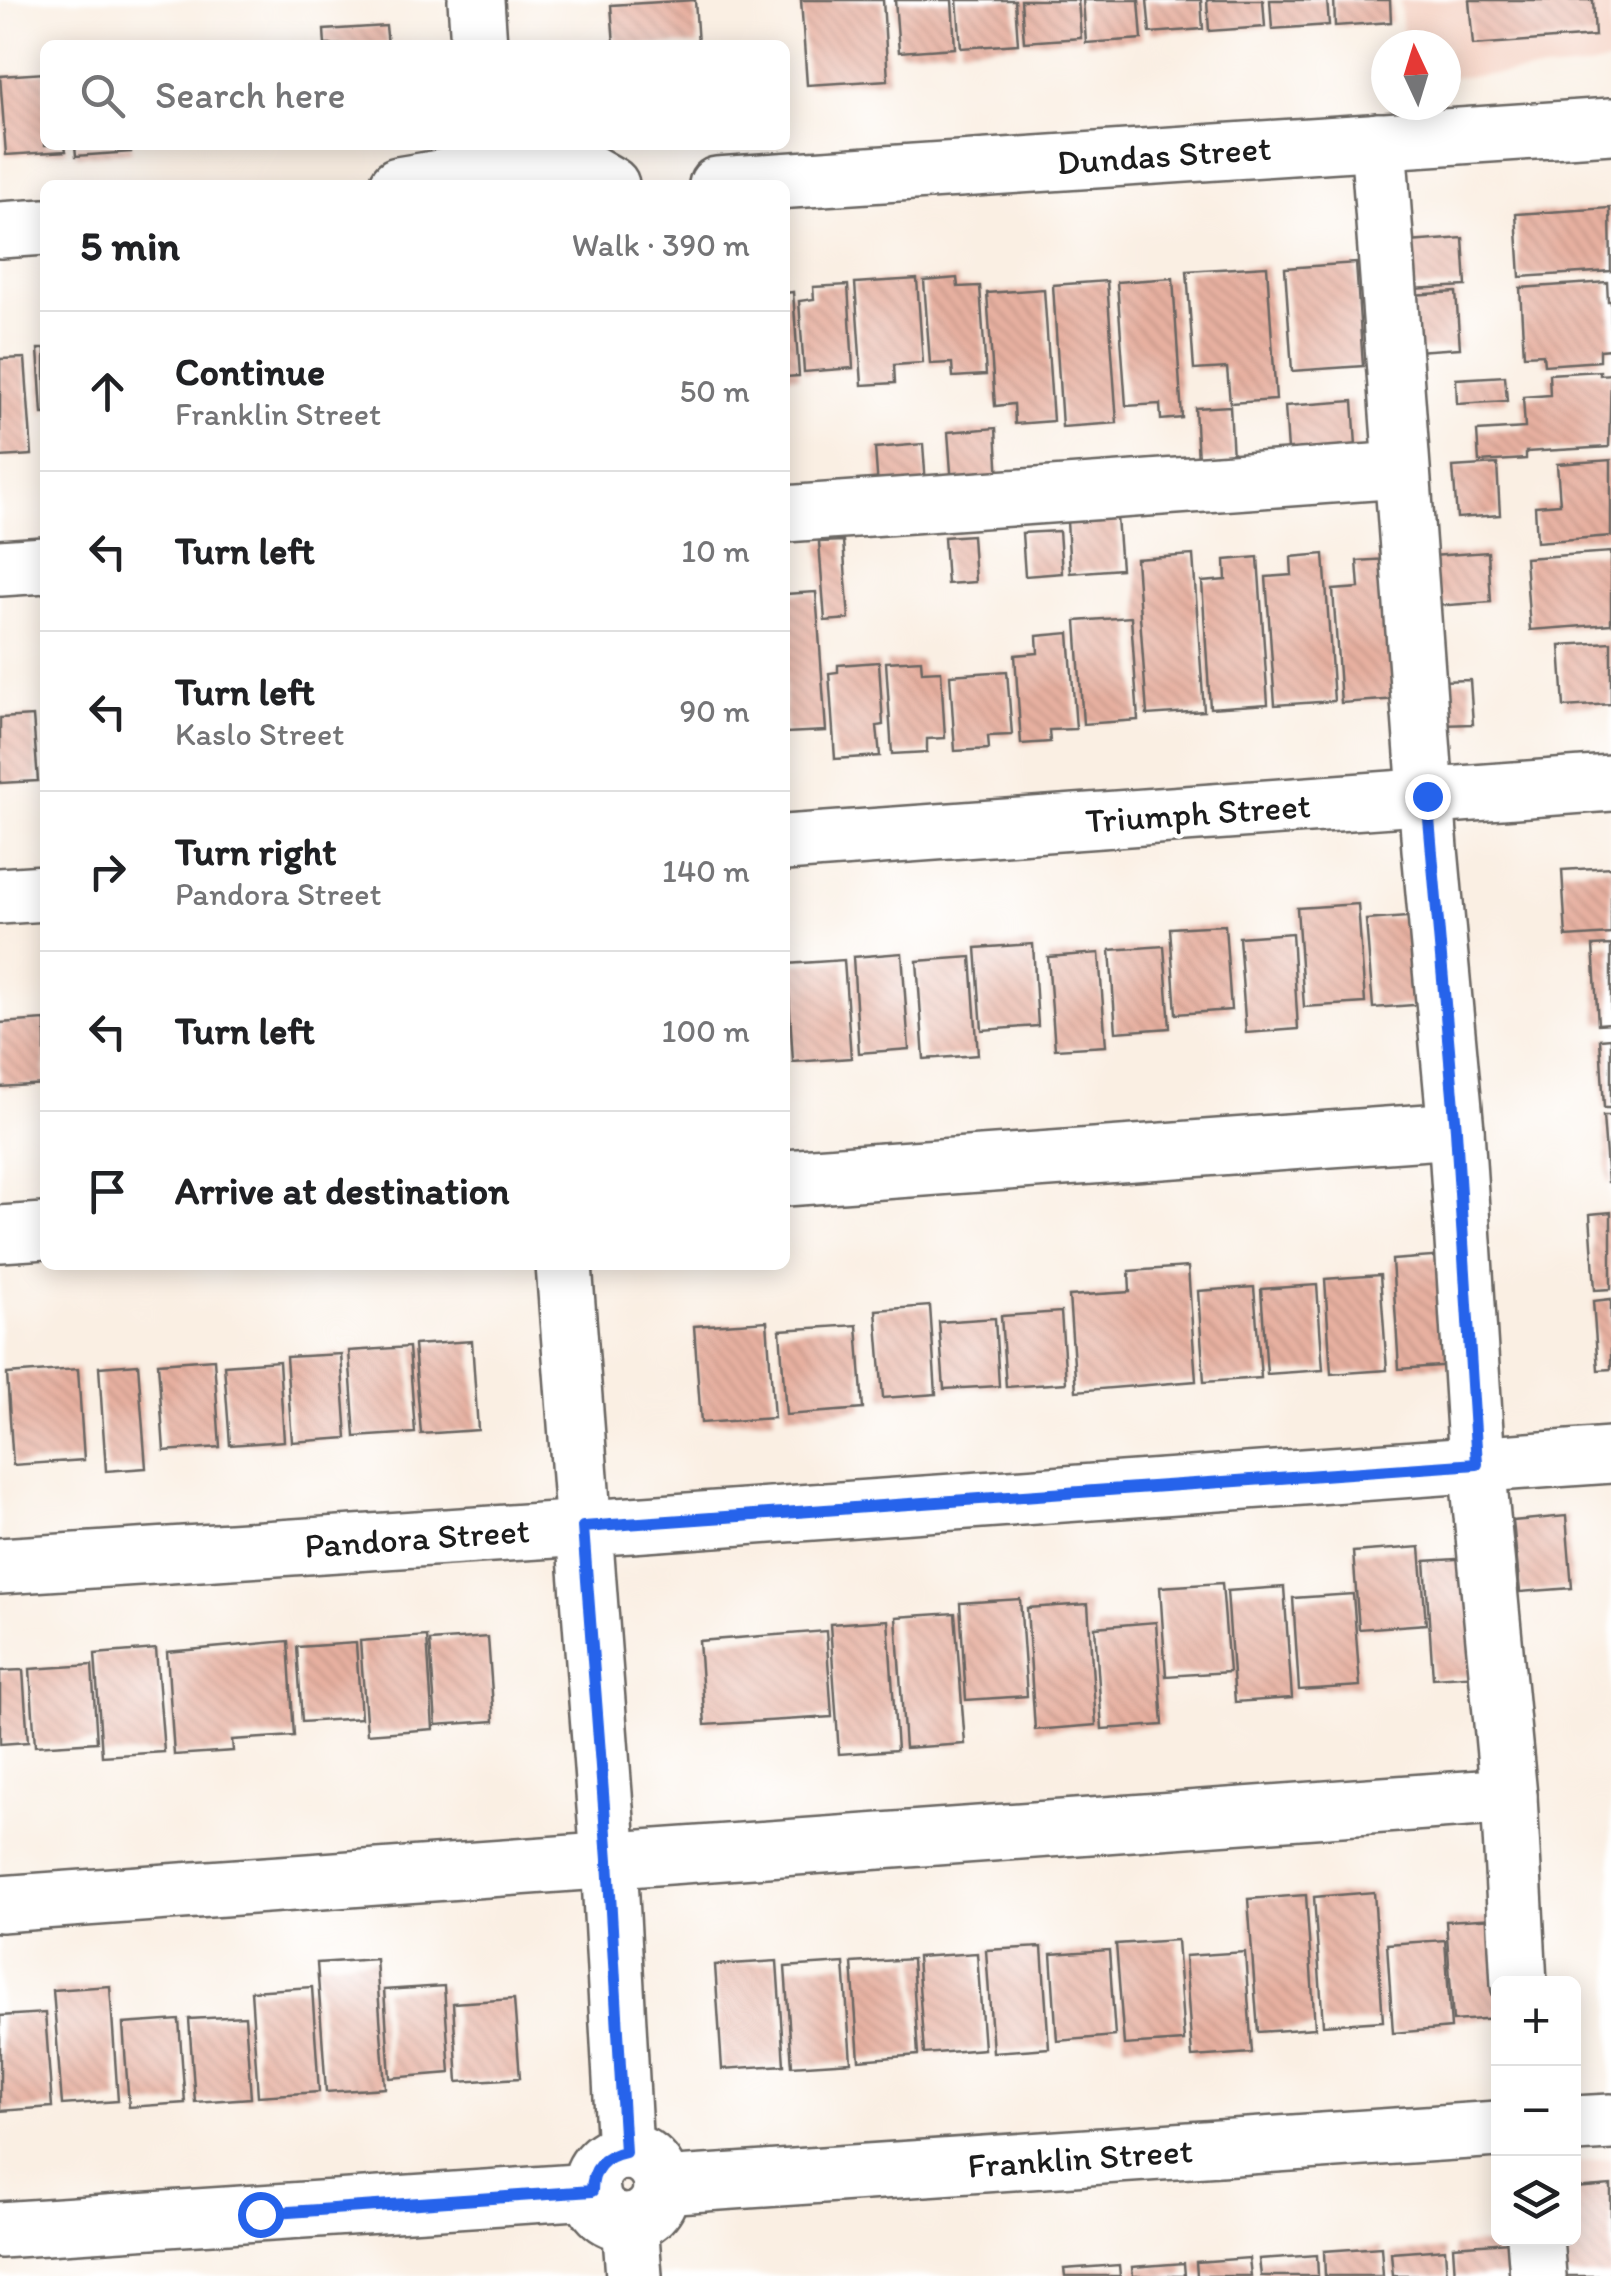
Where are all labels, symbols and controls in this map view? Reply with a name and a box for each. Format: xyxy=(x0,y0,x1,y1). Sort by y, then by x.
north arrow xyxy=(1371,30,1461,120)
search box xyxy=(40,40,790,150)
icon: search xyxy=(75,68,130,123)
text: Search here xyxy=(155,72,346,118)
street label: Dundas Street xyxy=(1055,127,1273,183)
text: 5 min xyxy=(80,220,180,271)
text: Walk · 390 m xyxy=(572,226,750,264)
text: Continue xyxy=(175,349,325,395)
icon: ahead xyxy=(80,364,135,419)
text: 50 m xyxy=(679,372,750,410)
text: Franklin Street xyxy=(175,395,381,433)
icon: left xyxy=(80,524,135,579)
text: Turn left xyxy=(175,528,315,574)
text: 10 m xyxy=(681,532,750,570)
text: Turn left xyxy=(175,669,315,715)
icon: left xyxy=(80,684,135,739)
text: 90 m xyxy=(679,692,750,730)
text: Kaslo Street xyxy=(175,715,344,753)
route end xyxy=(1405,774,1451,820)
street label: Triumph Street xyxy=(1084,784,1312,842)
text: Turn right xyxy=(175,829,337,875)
icon: right xyxy=(80,844,135,899)
text: 140 m xyxy=(662,852,750,890)
text: Pandora Street xyxy=(175,875,381,913)
icon: left xyxy=(80,1004,135,1059)
text: Turn left xyxy=(175,1008,315,1054)
text: 100 m xyxy=(662,1012,750,1050)
icon: arrive xyxy=(80,1164,135,1219)
text: Arrive at destination xyxy=(175,1168,510,1214)
street label: Pandora Street xyxy=(303,1509,531,1567)
map controls xyxy=(1491,1976,1581,2246)
button: + xyxy=(1491,1976,1581,2066)
button: − xyxy=(1491,2066,1581,2156)
street label: Franklin Street xyxy=(966,2129,1194,2187)
button: layers xyxy=(1491,2156,1581,2246)
route start xyxy=(238,2192,284,2238)

